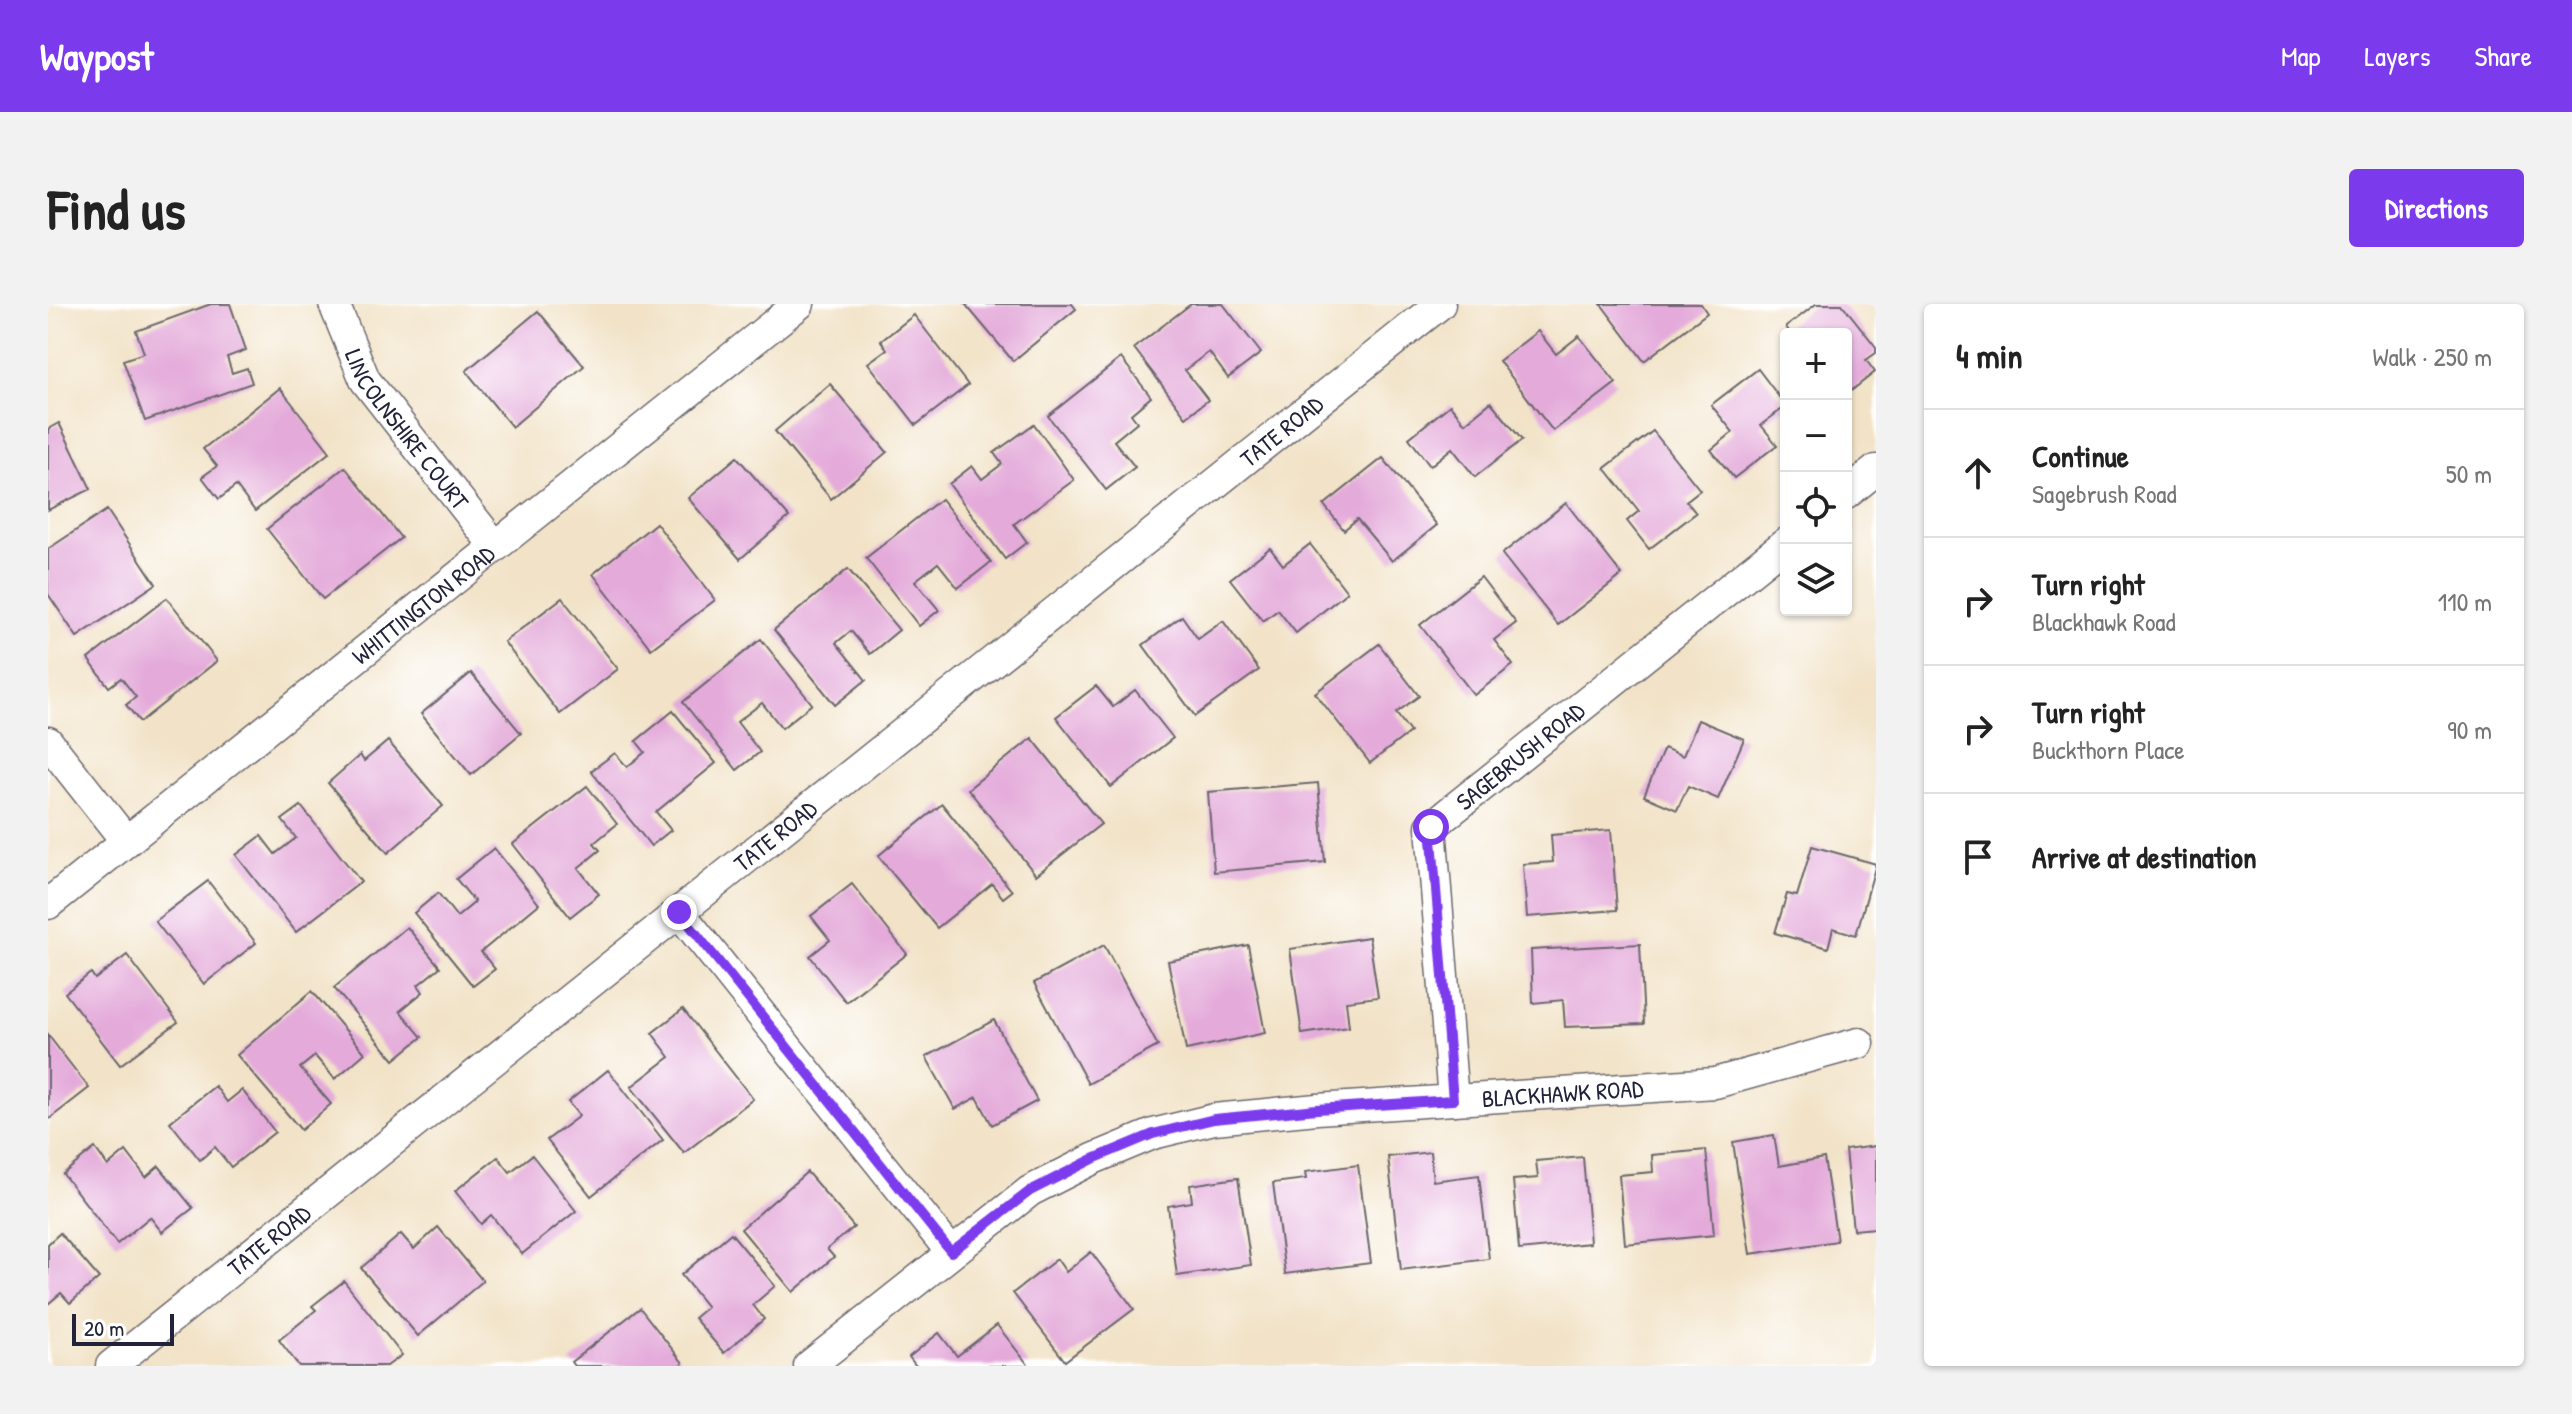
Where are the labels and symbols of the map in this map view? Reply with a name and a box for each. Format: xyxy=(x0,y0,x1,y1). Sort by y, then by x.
street label: LINCOLNSHIRE COURT xyxy=(338,344,477,517)
street label: TATE ROAD xyxy=(1233,387,1330,474)
street label: WHITTINGTON ROAD xyxy=(345,537,502,671)
street label: SAGEBRUSH ROAD xyxy=(1449,694,1592,817)
street label: TATE ROAD xyxy=(727,792,824,878)
route start xyxy=(1413,809,1449,845)
route end xyxy=(661,894,697,930)
street label: BLACKHAWK ROAD xyxy=(1481,1072,1645,1114)
street label: TATE ROAD xyxy=(221,1197,317,1283)
scale bar xyxy=(72,1310,174,1346)

